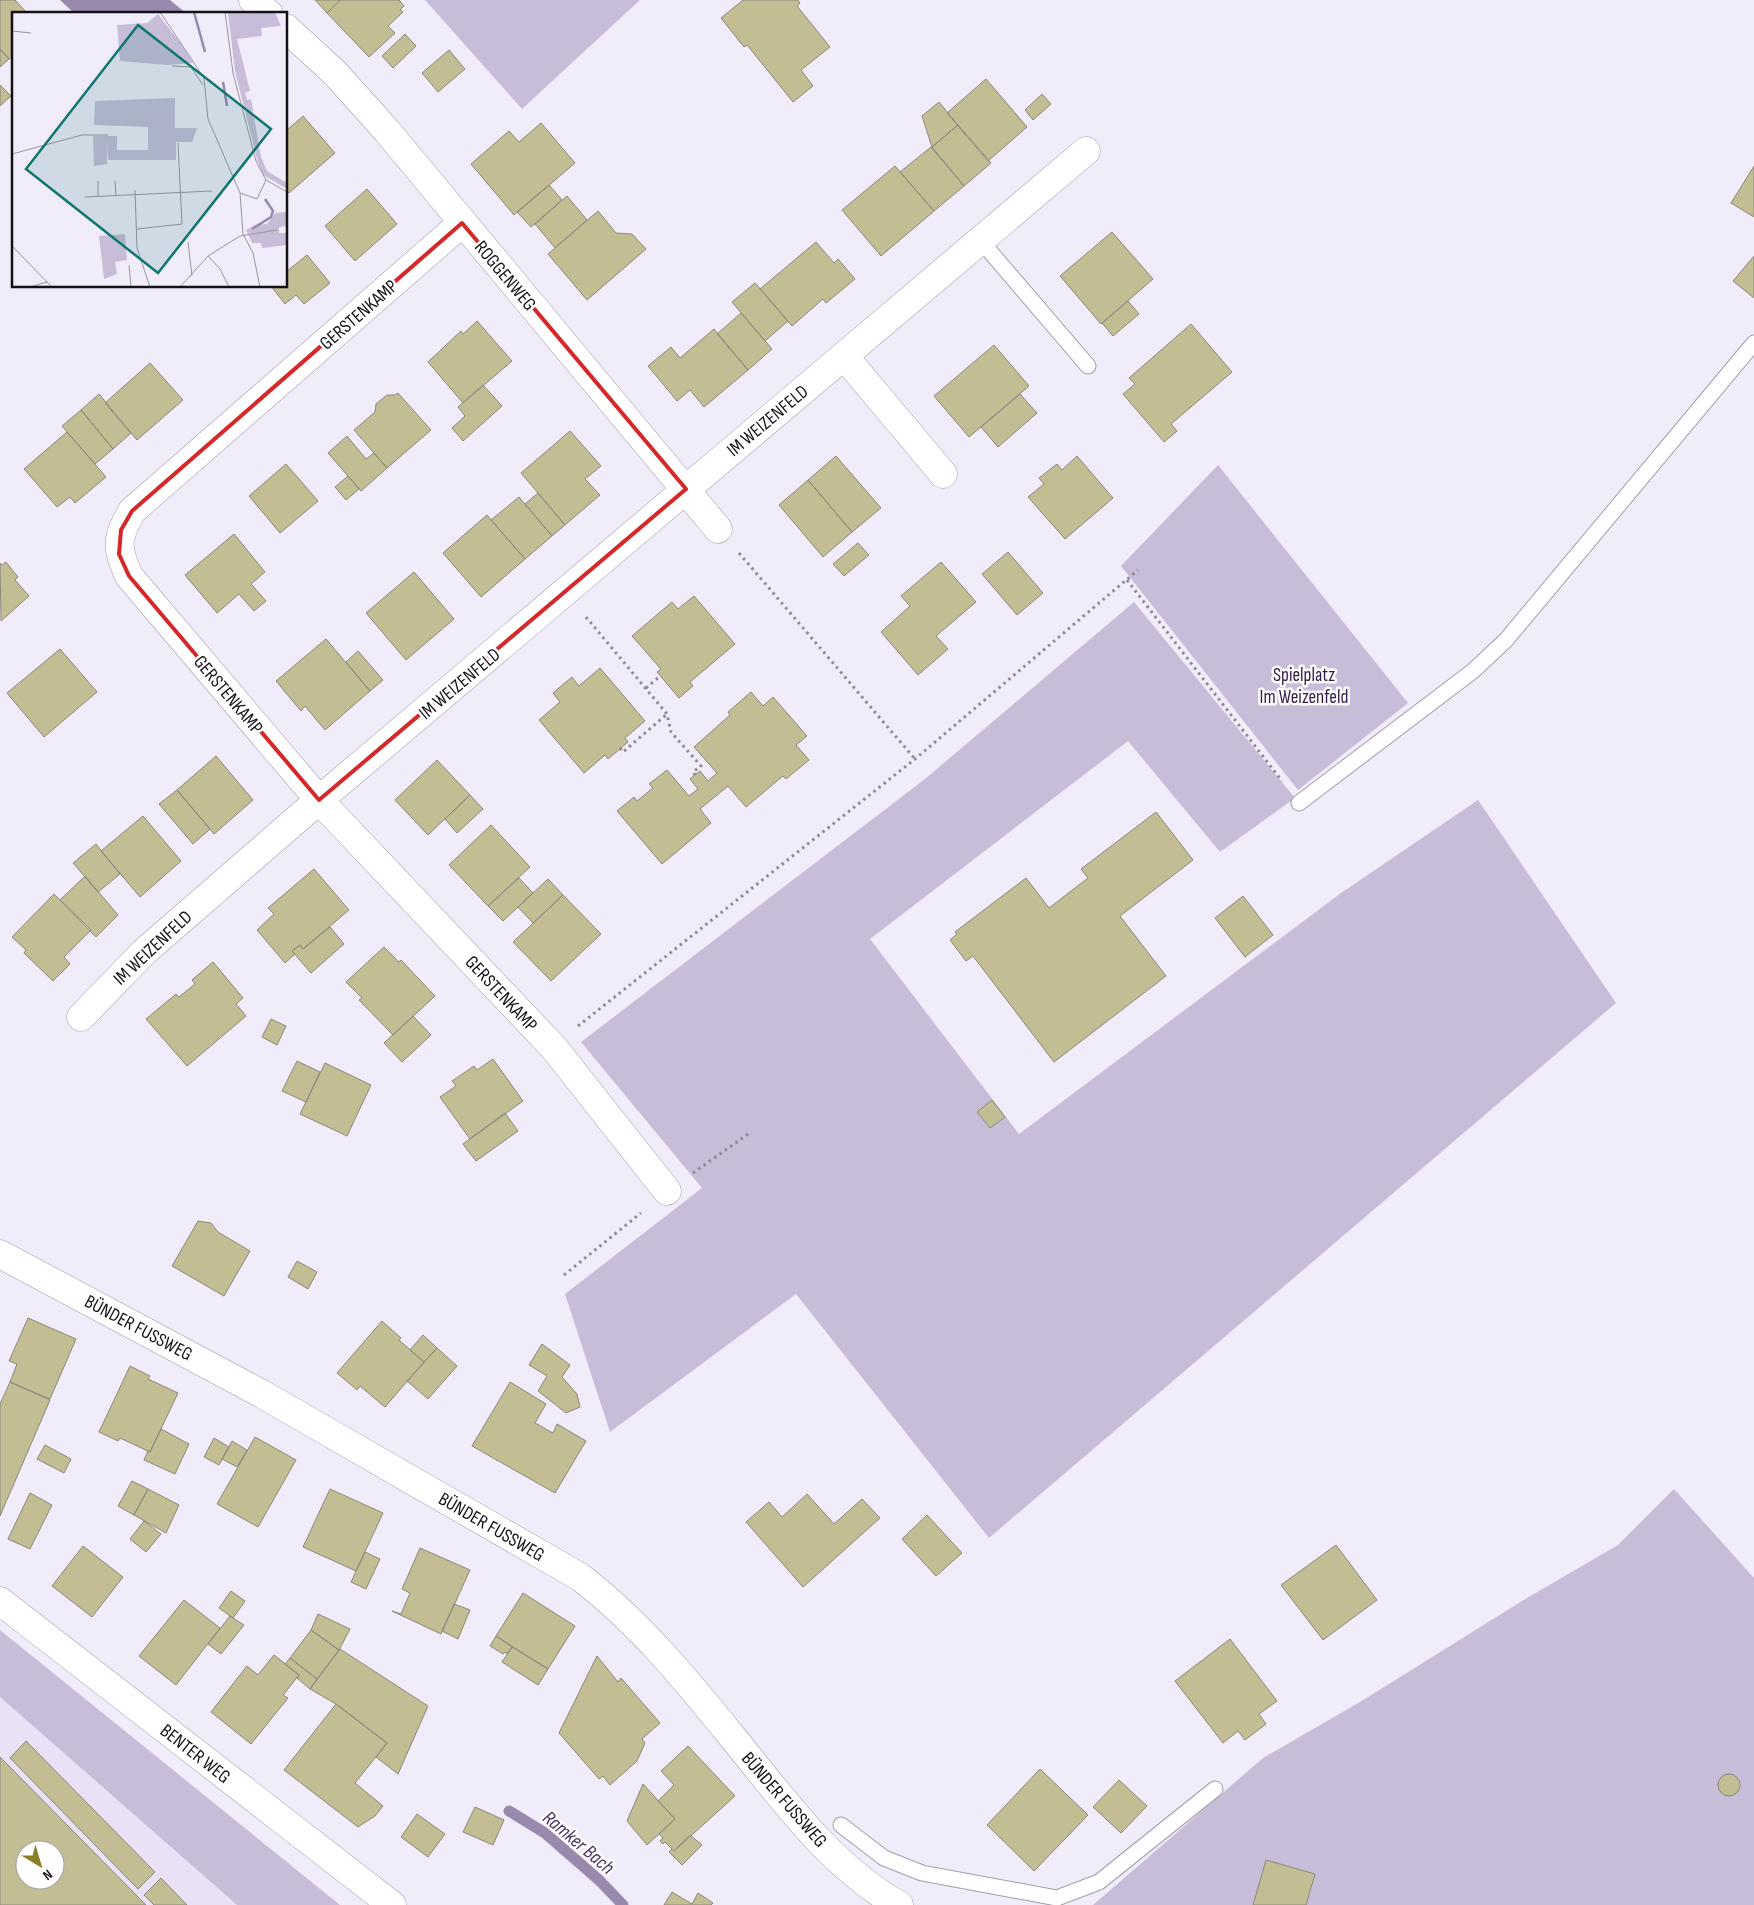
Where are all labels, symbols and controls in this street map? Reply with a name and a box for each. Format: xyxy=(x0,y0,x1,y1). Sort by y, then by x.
inset map xyxy=(12,12,288,288)
street label: ROGGENWEG xyxy=(469,236,541,316)
street label: GERSTENKAMP xyxy=(315,275,403,355)
street label: IM WEIZENFELD xyxy=(723,380,813,462)
street label: IM WEIZENFELD xyxy=(415,643,505,725)
street label: GERSTENKAMP xyxy=(188,651,267,739)
park label: Spielplatz Im Weizenfeld xyxy=(1260,664,1348,709)
street label: IM WEIZENFELD xyxy=(109,906,197,990)
street label: GERSTENKAMP xyxy=(460,951,542,1037)
street label: BÜNDER FUSSWEG xyxy=(81,1290,196,1366)
street label: BÜNDER FUSSWEG xyxy=(434,1488,548,1567)
street label: BENTER WEG xyxy=(155,1720,235,1789)
street label: BÜNDER FUSSWEG xyxy=(736,1748,831,1852)
water label: Ramker Bach xyxy=(538,1806,619,1880)
north arrow xyxy=(15,1840,65,1890)
text: N xyxy=(40,1866,56,1884)

